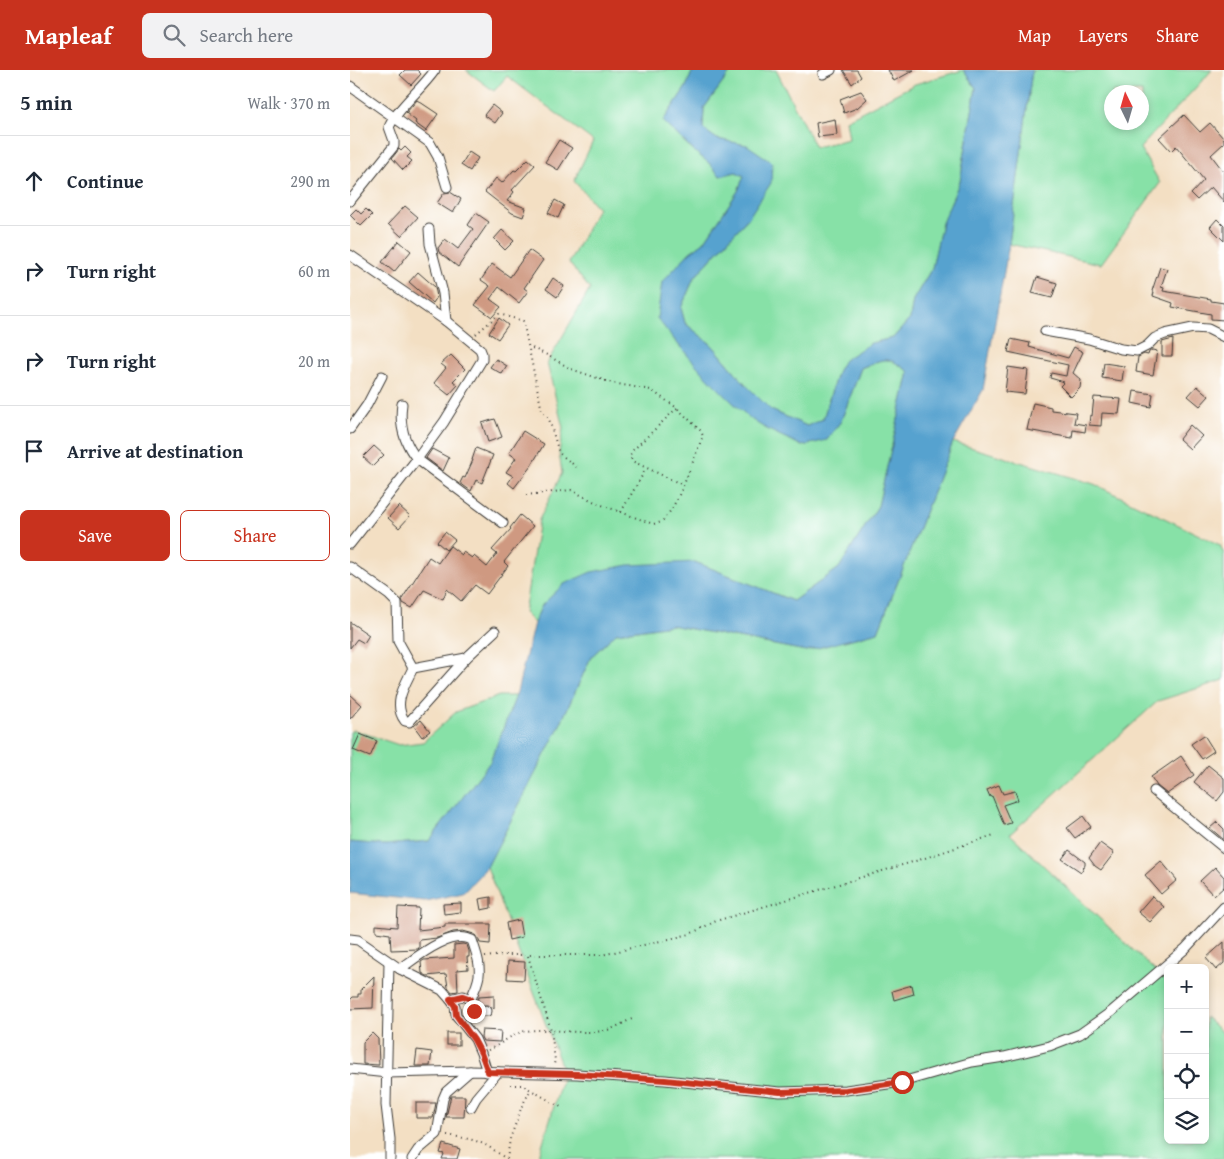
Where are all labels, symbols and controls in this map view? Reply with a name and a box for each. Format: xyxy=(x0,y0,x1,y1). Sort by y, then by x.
search box xyxy=(142,13,492,58)
text: Mapleaf xyxy=(25,18,112,53)
icon: search xyxy=(160,21,188,49)
text: Search here xyxy=(200,21,293,49)
text: Map xyxy=(1018,22,1051,49)
text: Layers xyxy=(1079,22,1128,49)
text: Share xyxy=(1156,22,1199,49)
north arrow xyxy=(1104,85,1149,130)
text: 5 min xyxy=(20,87,72,118)
text: Walk · 370 m xyxy=(247,91,330,115)
icon: ahead xyxy=(20,167,48,195)
text: Continue xyxy=(67,167,144,195)
text: 290 m xyxy=(290,169,330,193)
icon: right xyxy=(20,257,48,285)
text: Turn right xyxy=(67,257,156,285)
text: 60 m xyxy=(298,259,330,283)
icon: right xyxy=(20,347,48,375)
text: Turn right xyxy=(67,347,156,375)
text: 20 m xyxy=(298,349,330,373)
icon: arrive xyxy=(20,437,48,465)
text: Arrive at destination xyxy=(67,437,243,465)
button: Save xyxy=(20,510,170,561)
button: Share xyxy=(180,510,330,561)
map controls xyxy=(1164,964,1209,1144)
button: + xyxy=(1164,964,1209,1009)
route end xyxy=(463,1000,486,1023)
button: − xyxy=(1164,1009,1209,1054)
button: locate xyxy=(1164,1054,1209,1099)
route start xyxy=(891,1071,914,1094)
button: layers xyxy=(1164,1099,1209,1144)

